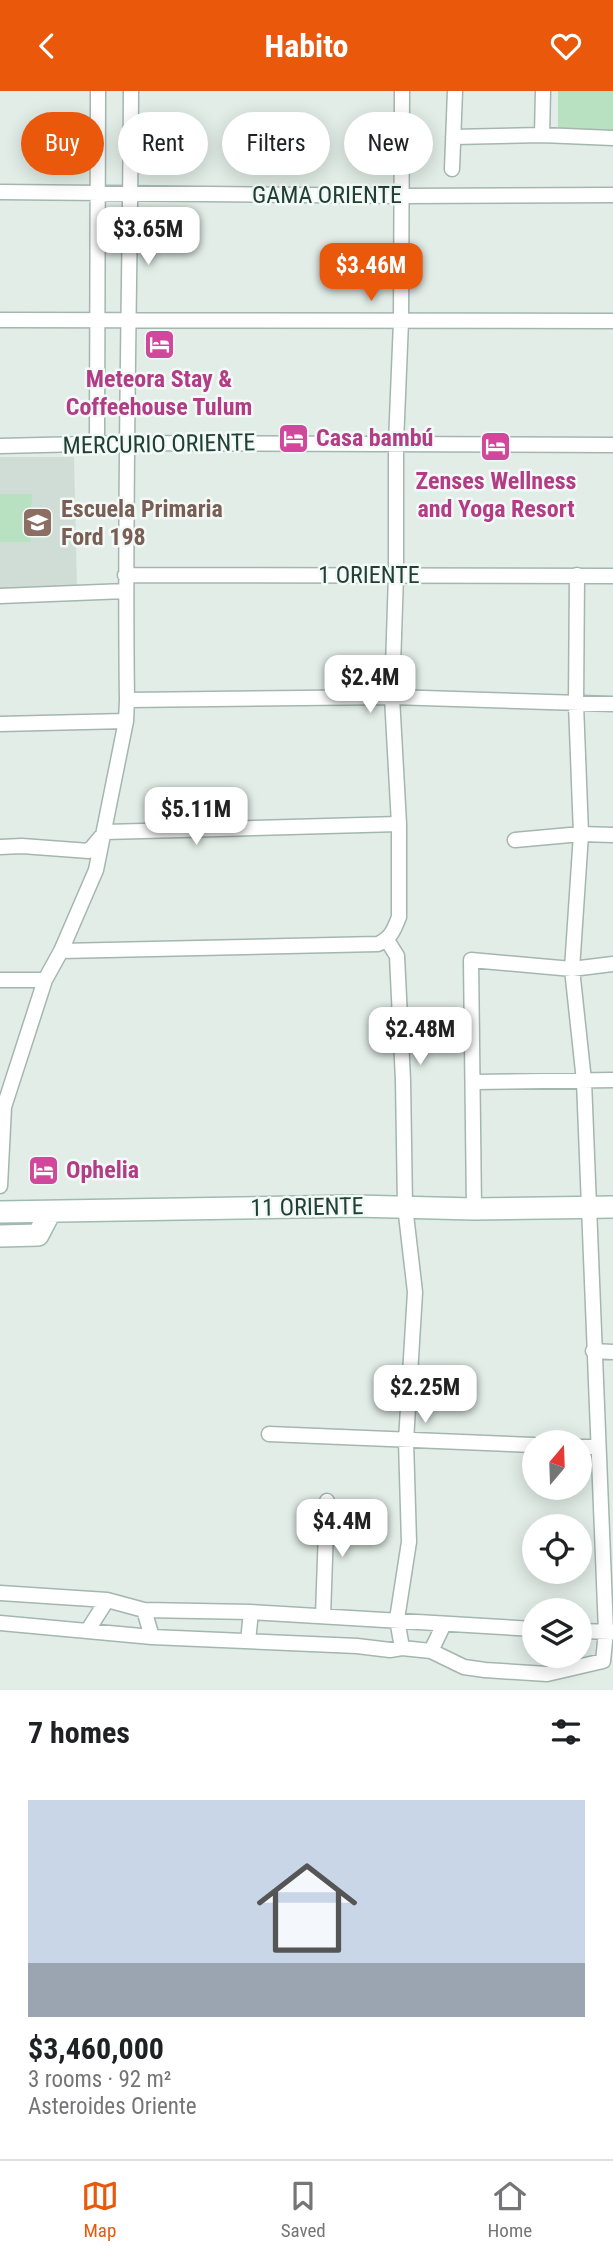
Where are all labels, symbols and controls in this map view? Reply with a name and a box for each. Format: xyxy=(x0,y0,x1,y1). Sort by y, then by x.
icon: back xyxy=(28,27,66,65)
text: Habito xyxy=(265,27,348,65)
icon: heart xyxy=(547,27,585,65)
chip: Buy xyxy=(21,112,104,175)
chip: Rent xyxy=(118,112,208,175)
chip: Filters xyxy=(222,112,330,175)
chip: New xyxy=(344,112,433,175)
street label: GAMA ORIENTE xyxy=(252,181,402,209)
pin: $3.65M xyxy=(91,207,205,267)
text: $3.65M xyxy=(113,216,183,243)
pin: $3.46M xyxy=(314,243,428,303)
text: $3.46M xyxy=(336,252,406,279)
hotel icon: Meteora Stay & Coffeehouse Tulum xyxy=(142,328,176,362)
place label: Meteora Stay & Coffeehouse Tulum xyxy=(66,365,252,421)
hotel icon: Casa bambú xyxy=(276,421,310,455)
place label: Casa bambú xyxy=(316,424,433,452)
street label: MERCURIO ORIENTE xyxy=(62,428,256,460)
hotel icon: Zenses Wellness and Yoga Resort xyxy=(479,430,513,464)
place label: Zenses Wellness and Yoga Resort xyxy=(416,467,577,523)
place label: Escuela Primaria Ford 198 xyxy=(61,495,223,551)
school or university icon: Escuela Primaria Ford 198 xyxy=(21,506,55,540)
street label: 1 ORIENTE xyxy=(318,561,420,589)
pin: $2.4M xyxy=(321,655,419,715)
text: $2.4M xyxy=(341,664,400,691)
pin: $5.11M xyxy=(139,787,253,847)
text: $5.11M xyxy=(161,796,231,823)
pin: $2.48M xyxy=(363,1007,477,1067)
text: $2.48M xyxy=(385,1016,455,1043)
hotel icon: Ophelia xyxy=(26,1153,60,1187)
place label: Ophelia xyxy=(66,1156,139,1184)
street label: 11 ORIENTE xyxy=(250,1192,364,1222)
pin: $2.25M xyxy=(368,1365,482,1425)
text: $2.25M xyxy=(390,1374,460,1401)
north arrow xyxy=(522,1430,592,1500)
map controls xyxy=(522,1430,592,1668)
pin: $4.4M xyxy=(293,1499,391,1559)
text: $4.4M xyxy=(313,1508,372,1535)
button: locate xyxy=(522,1514,592,1584)
button: layers xyxy=(522,1598,592,1668)
icon: filters xyxy=(547,1713,585,1751)
text: 7 homes xyxy=(28,1715,130,1750)
icon: home xyxy=(244,1845,370,1971)
text: $3,460,000 xyxy=(28,2031,164,2066)
text: 3 rooms · 92 m² xyxy=(28,2066,171,2093)
text: Asteroides Oriente xyxy=(28,2093,197,2120)
tab: Map xyxy=(81,2177,119,2242)
tab: Saved xyxy=(281,2177,326,2242)
tab: Home xyxy=(488,2177,532,2242)

